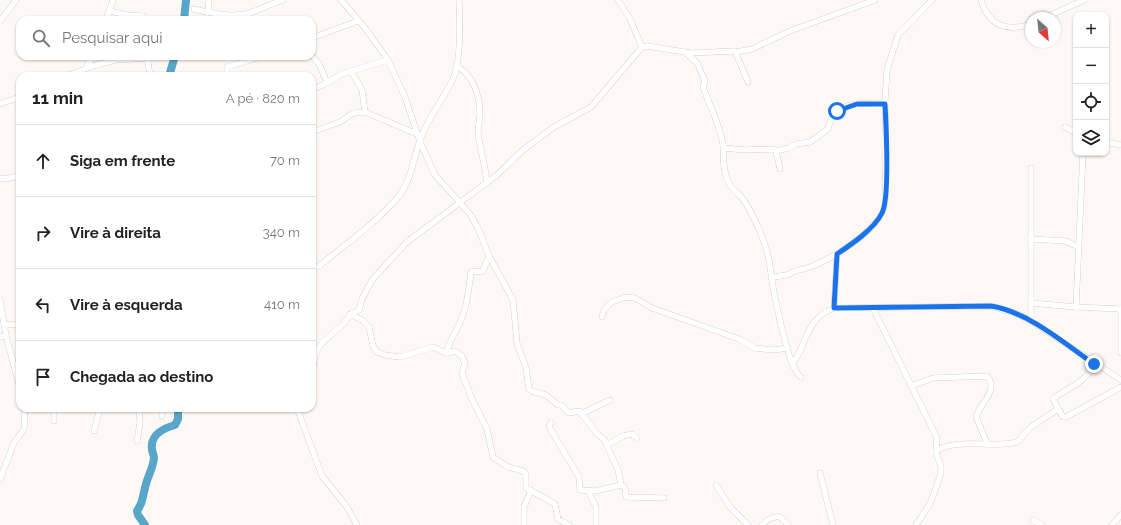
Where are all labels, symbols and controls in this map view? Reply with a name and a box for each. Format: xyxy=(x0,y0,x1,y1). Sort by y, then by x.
north arrow xyxy=(1025,12,1061,48)
map controls xyxy=(1073,12,1109,156)
button: + xyxy=(1073,12,1109,48)
search box xyxy=(16,16,316,60)
icon: search xyxy=(30,27,52,49)
text: Pesquisar aqui xyxy=(62,29,162,47)
button: − xyxy=(1073,48,1109,84)
button: locate xyxy=(1073,84,1109,120)
text: 11 min xyxy=(32,88,83,108)
text: A pé · 820 m xyxy=(226,91,300,106)
route start xyxy=(828,102,846,120)
button: layers xyxy=(1073,120,1109,156)
icon: ahead xyxy=(32,150,54,172)
text: Siga em frente xyxy=(70,152,175,170)
text: 70 m xyxy=(270,153,300,168)
icon: right xyxy=(32,222,54,244)
text: Vire à direita xyxy=(70,224,161,242)
text: 340 m xyxy=(263,225,300,240)
icon: left xyxy=(32,294,54,316)
text: Vire à esquerda xyxy=(70,296,183,314)
text: 410 m xyxy=(264,297,300,312)
route end xyxy=(1085,355,1103,373)
icon: arrive xyxy=(32,366,54,388)
text: Chegada ao destino xyxy=(70,368,213,386)

